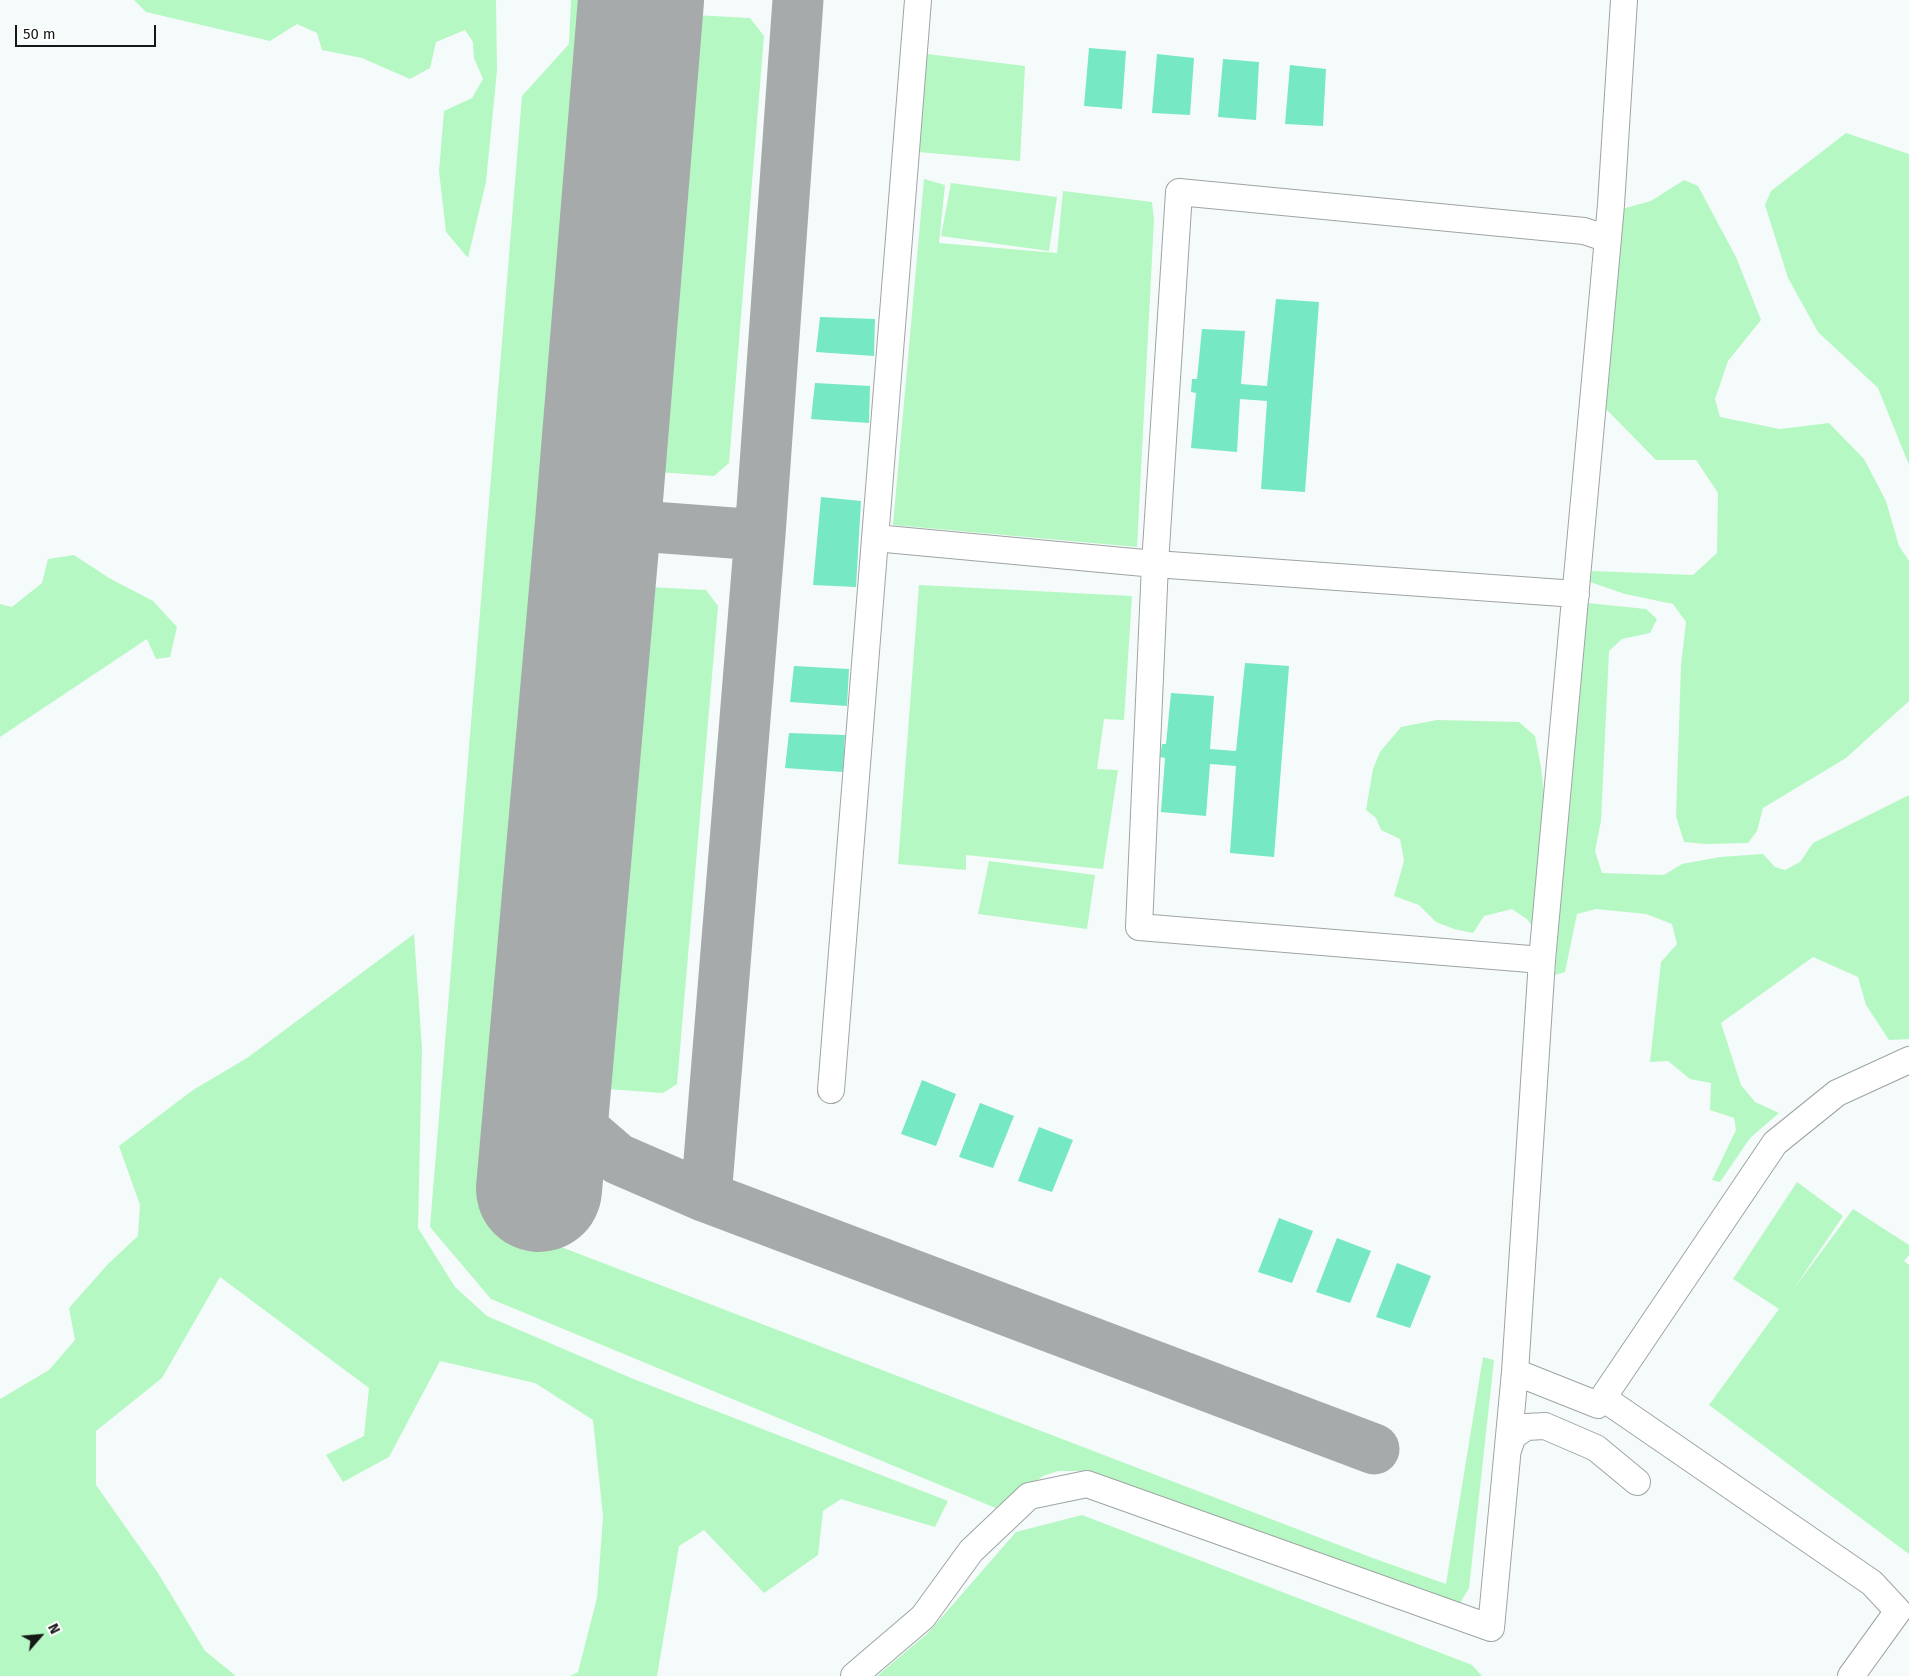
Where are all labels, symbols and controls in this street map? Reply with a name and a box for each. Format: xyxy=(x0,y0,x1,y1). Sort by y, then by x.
scale bar xyxy=(18,15,159,47)
text: 50 m xyxy=(23,25,56,43)
north arrow xyxy=(15,1611,65,1661)
text: N xyxy=(44,1621,63,1637)

